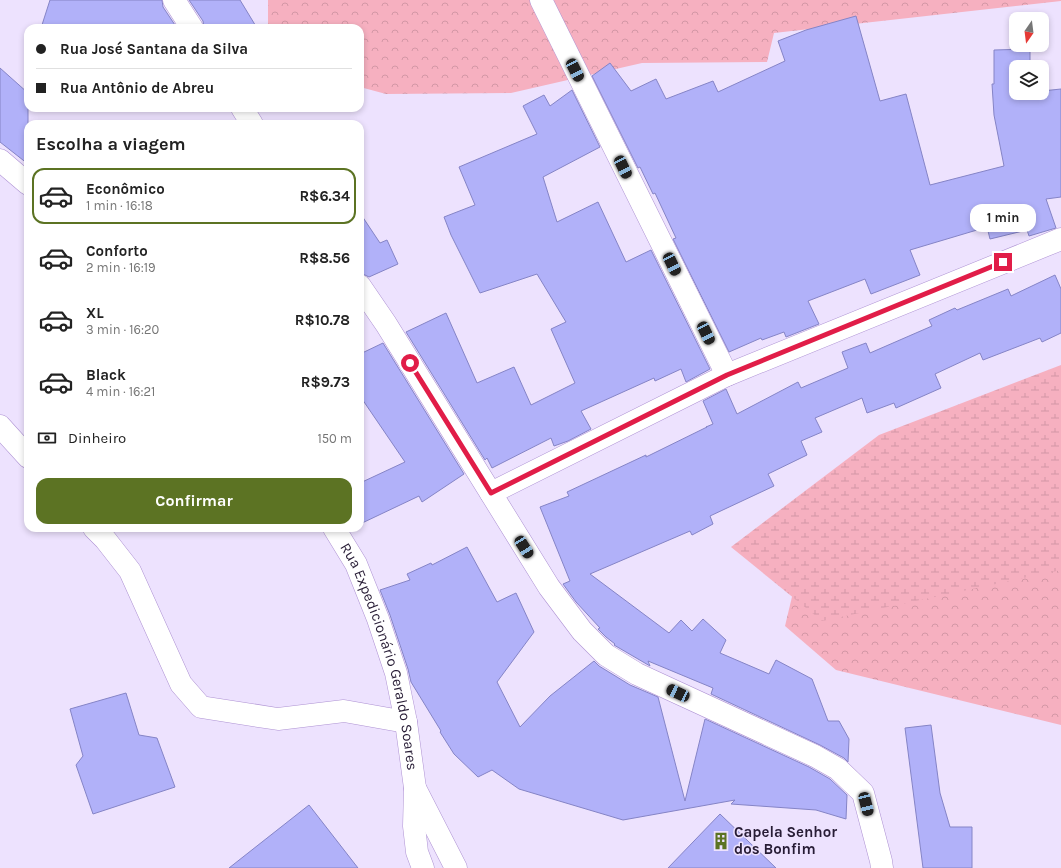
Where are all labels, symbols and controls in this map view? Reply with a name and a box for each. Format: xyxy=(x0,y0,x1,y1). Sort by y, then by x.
north arrow xyxy=(1009,12,1049,52)
map controls xyxy=(1009,12,1049,100)
text: Rua José Santana da Silva xyxy=(60,40,248,58)
car xyxy=(564,57,586,83)
button: layers xyxy=(1009,60,1049,100)
text: Rua Antônio de Abreu xyxy=(60,79,214,97)
text: Escolha a viagem xyxy=(36,133,186,155)
car xyxy=(612,154,634,180)
icon: car xyxy=(38,178,74,214)
text: Econômico xyxy=(86,180,165,198)
text: R$6.34 xyxy=(299,187,350,205)
text: 1 min · 16:18 xyxy=(86,198,153,213)
callout: 1 min xyxy=(970,204,1036,232)
text: 1 min xyxy=(987,210,1019,225)
icon: car xyxy=(38,240,74,276)
text: Conforto xyxy=(86,242,148,260)
text: R$8.56 xyxy=(299,249,350,267)
car xyxy=(661,251,683,277)
route end xyxy=(994,253,1012,271)
text: 2 min · 16:19 xyxy=(86,260,156,275)
icon: car xyxy=(38,302,74,338)
text: XL xyxy=(86,304,104,322)
text: R$10.78 xyxy=(295,311,350,329)
car xyxy=(695,320,717,346)
text: 3 min · 16:20 xyxy=(86,322,159,337)
route start xyxy=(401,354,419,372)
icon: car xyxy=(38,364,74,400)
text: Black xyxy=(86,366,126,384)
text: R$9.73 xyxy=(301,373,350,391)
text: 4 min · 16:21 xyxy=(86,384,155,399)
icon: cash xyxy=(36,427,58,449)
text: Dinheiro xyxy=(68,429,126,447)
text: 150 m xyxy=(317,431,352,446)
button: Confirmar xyxy=(36,478,352,524)
car xyxy=(513,534,535,560)
street label: Rua Expedicionário Geraldo Soares xyxy=(336,539,421,771)
car xyxy=(665,682,691,704)
car xyxy=(857,791,875,817)
place label: Capela Senhor dos Bonfim xyxy=(734,823,837,858)
building icon: Capela Senhor dos Bonfim xyxy=(711,831,731,851)

